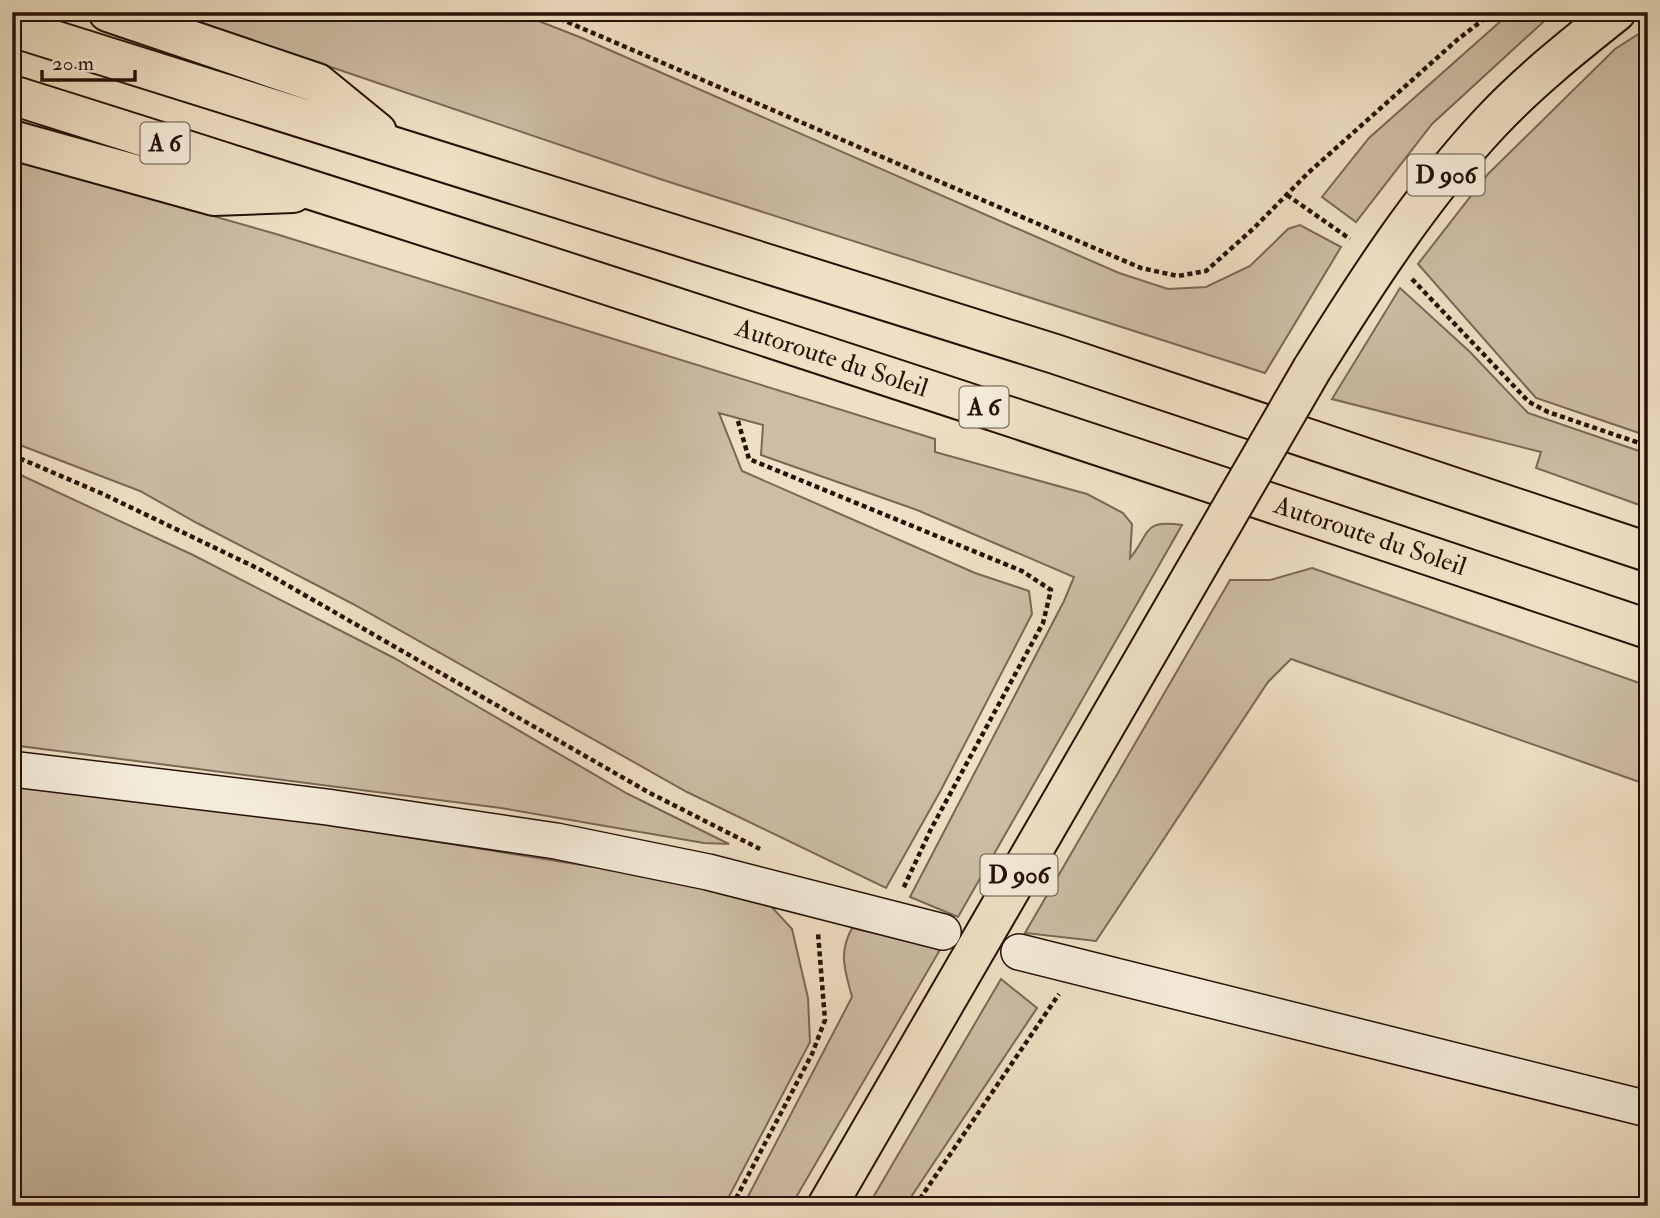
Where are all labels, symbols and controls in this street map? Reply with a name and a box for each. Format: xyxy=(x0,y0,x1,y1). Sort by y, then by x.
scale bar xyxy=(42,38,135,82)
text: 20 m xyxy=(52,50,94,77)
road number: A 6 xyxy=(140,122,190,163)
road number: D 906 xyxy=(1408,154,1484,196)
street label: Autoroute du Soleil xyxy=(731,311,932,405)
road number: A 6 xyxy=(960,386,1009,428)
street label: Autoroute du Soleil xyxy=(1269,489,1471,583)
road number: D 906 xyxy=(981,854,1058,896)

